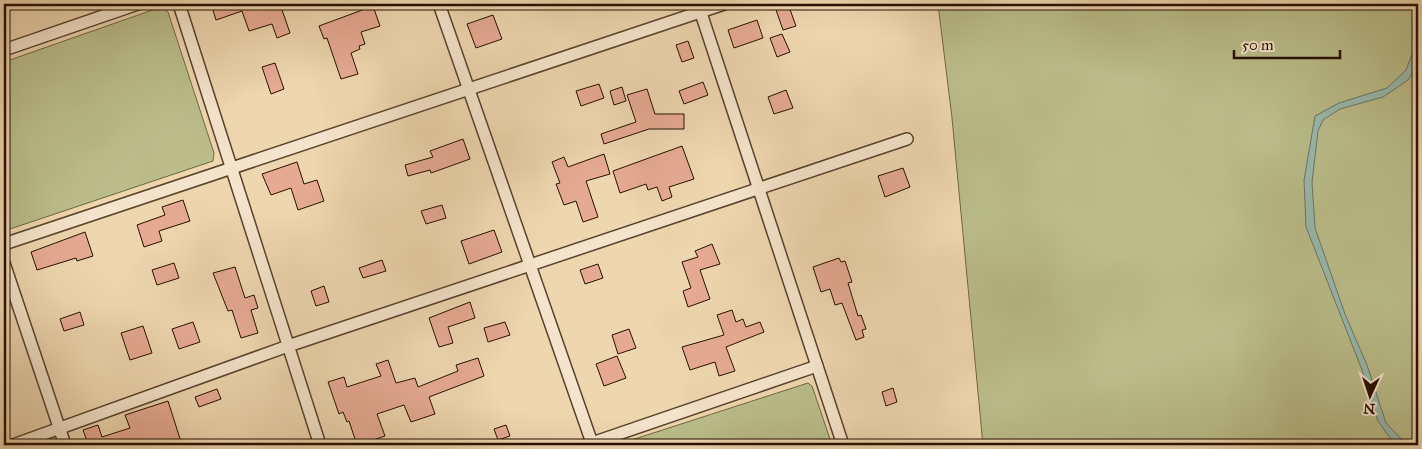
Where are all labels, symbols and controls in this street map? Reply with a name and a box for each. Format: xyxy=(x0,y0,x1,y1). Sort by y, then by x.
scale bar xyxy=(1234,28,1341,60)
text: 50 m xyxy=(1242,36,1274,54)
north arrow xyxy=(1344,372,1394,422)
text: N xyxy=(1363,400,1376,417)

